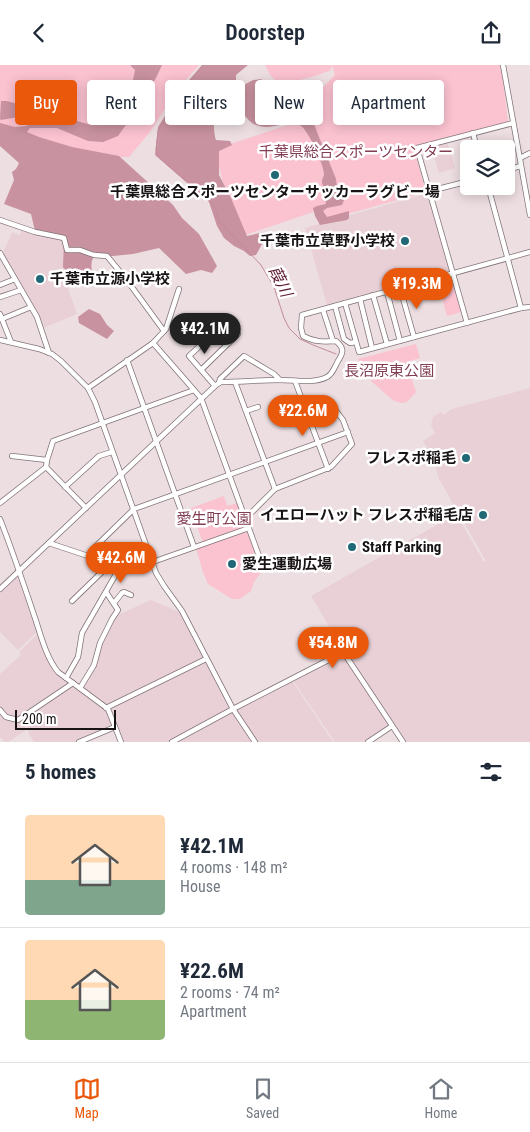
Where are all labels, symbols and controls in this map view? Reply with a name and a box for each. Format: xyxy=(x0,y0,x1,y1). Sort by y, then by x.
icon: back xyxy=(25,19,53,47)
icon: share xyxy=(477,19,505,47)
text: Doorstep xyxy=(225,20,305,45)
chip: Buy xyxy=(15,80,77,125)
chip: Rent xyxy=(87,80,155,125)
chip: Filters xyxy=(165,80,245,125)
chip: New xyxy=(255,80,323,125)
chip: Apartment xyxy=(333,80,444,125)
map controls xyxy=(460,140,515,195)
button: layers xyxy=(460,140,515,195)
park label: 千葉県総合スポーツセンター xyxy=(259,143,453,161)
marker: 千葉県総合スポーツセンターサッカーラグビー場 xyxy=(269,169,281,181)
place label: 千葉県総合スポーツセンターサッカーラグビー場 xyxy=(110,183,440,201)
place label: 千葉市立草野小学校 xyxy=(260,232,395,250)
marker: 千葉市立草野小学校 xyxy=(399,235,411,247)
water label: 葭川 xyxy=(265,263,297,302)
pin: ¥19.3M xyxy=(376,267,458,310)
place label: 千葉市立源小学校 xyxy=(50,270,170,288)
marker: 千葉市立源小学校 xyxy=(34,273,46,285)
text: ¥19.3M xyxy=(393,274,441,293)
pin: ¥42.1M xyxy=(164,313,246,355)
text: ¥42.1M xyxy=(181,319,229,338)
park label: 長沼原東公園 xyxy=(344,362,434,380)
pin: ¥22.6M xyxy=(262,395,344,437)
text: ¥22.6M xyxy=(279,401,327,420)
place label: フレスポ稲毛 xyxy=(366,449,456,467)
marker: フレスポ稲毛 xyxy=(460,452,472,464)
place label: イエローハット フレスポ稲毛店 xyxy=(260,506,473,524)
marker: イエローハット フレスポ稲毛店 xyxy=(477,509,489,521)
park label: 愛生町公園 xyxy=(176,510,252,528)
place label: Staff Parking xyxy=(362,538,441,556)
pin: ¥42.6M xyxy=(80,541,162,584)
marker: Staff Parking xyxy=(346,541,358,553)
text: ¥42.6M xyxy=(97,548,145,567)
place label: 愛生運動広場 xyxy=(242,555,332,573)
marker: 愛生運動広場 xyxy=(226,558,238,570)
pin: ¥54.8M xyxy=(292,627,374,669)
text: ¥54.8M xyxy=(309,633,357,652)
scale bar xyxy=(15,707,116,730)
text: 200 m xyxy=(22,711,57,727)
icon: filters xyxy=(477,758,505,786)
text: 5 homes xyxy=(25,760,96,784)
text: ¥42.1M xyxy=(180,834,244,858)
icon: home xyxy=(65,835,125,895)
text: 4 rooms · 148 m² xyxy=(180,858,288,877)
text: House xyxy=(180,877,220,896)
text: ¥22.6M xyxy=(180,959,244,983)
icon: home xyxy=(65,960,125,1020)
text: 2 rooms · 74 m² xyxy=(180,983,280,1002)
text: Apartment xyxy=(180,1002,247,1021)
tab: Map xyxy=(73,1075,101,1121)
tab: Saved xyxy=(246,1075,279,1121)
tab: Home xyxy=(425,1075,457,1121)

